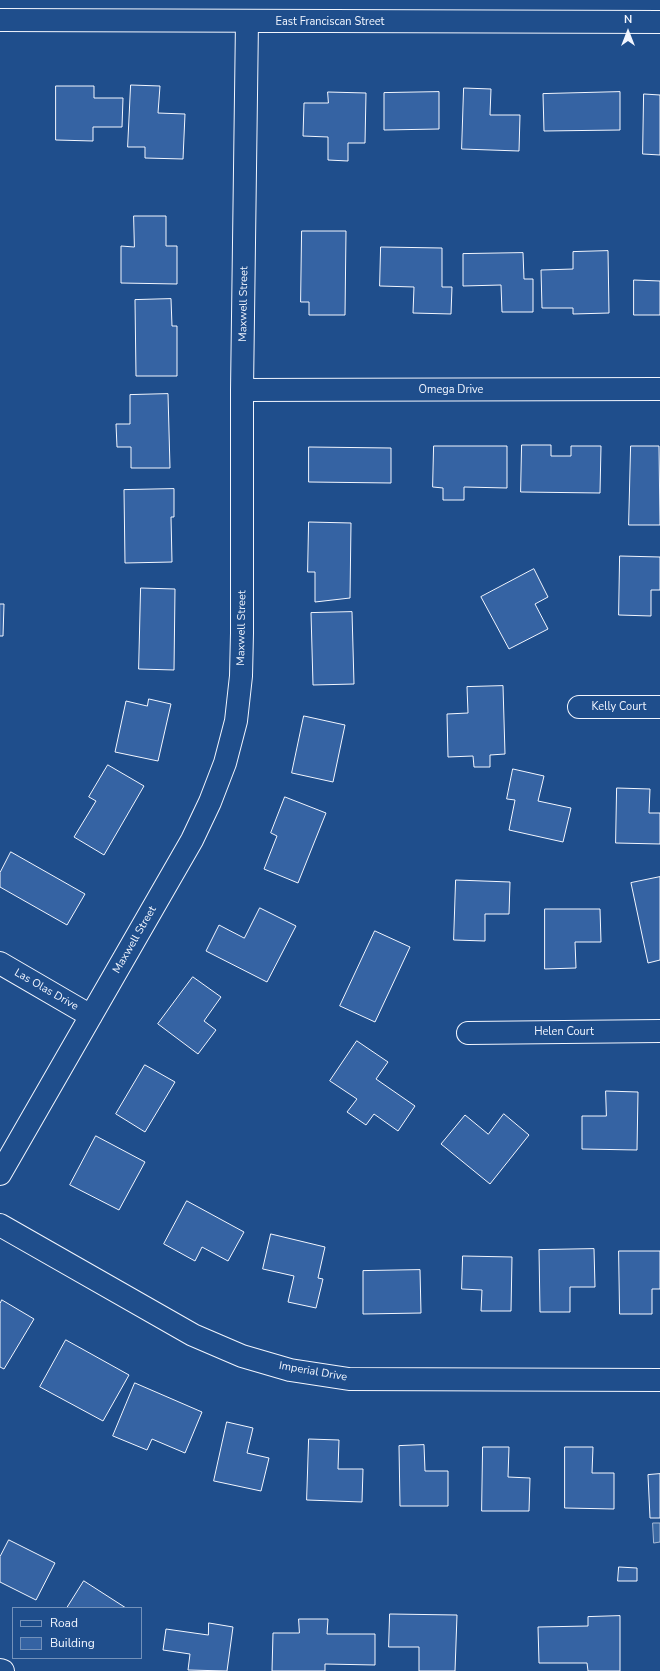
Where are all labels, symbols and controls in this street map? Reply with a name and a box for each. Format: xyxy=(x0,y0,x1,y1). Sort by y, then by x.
north arrow xyxy=(608,12,648,52)
text: N xyxy=(624,12,632,27)
street label: East Franciscan Street xyxy=(276,15,384,29)
street label: Maxwell Street xyxy=(237,266,251,342)
street label: Omega Drive xyxy=(419,383,483,397)
street label: Maxwell Street xyxy=(235,590,249,666)
street label: Kelly Court xyxy=(592,700,646,714)
street label: Maxwell Street xyxy=(110,904,160,976)
street label: Las Olas Drive xyxy=(12,966,80,1014)
street label: Helen Court xyxy=(534,1025,594,1039)
street label: Imperial Drive xyxy=(278,1360,348,1384)
legend xyxy=(12,1607,142,1659)
text: Road xyxy=(50,1615,78,1631)
text: Building xyxy=(50,1635,95,1651)

